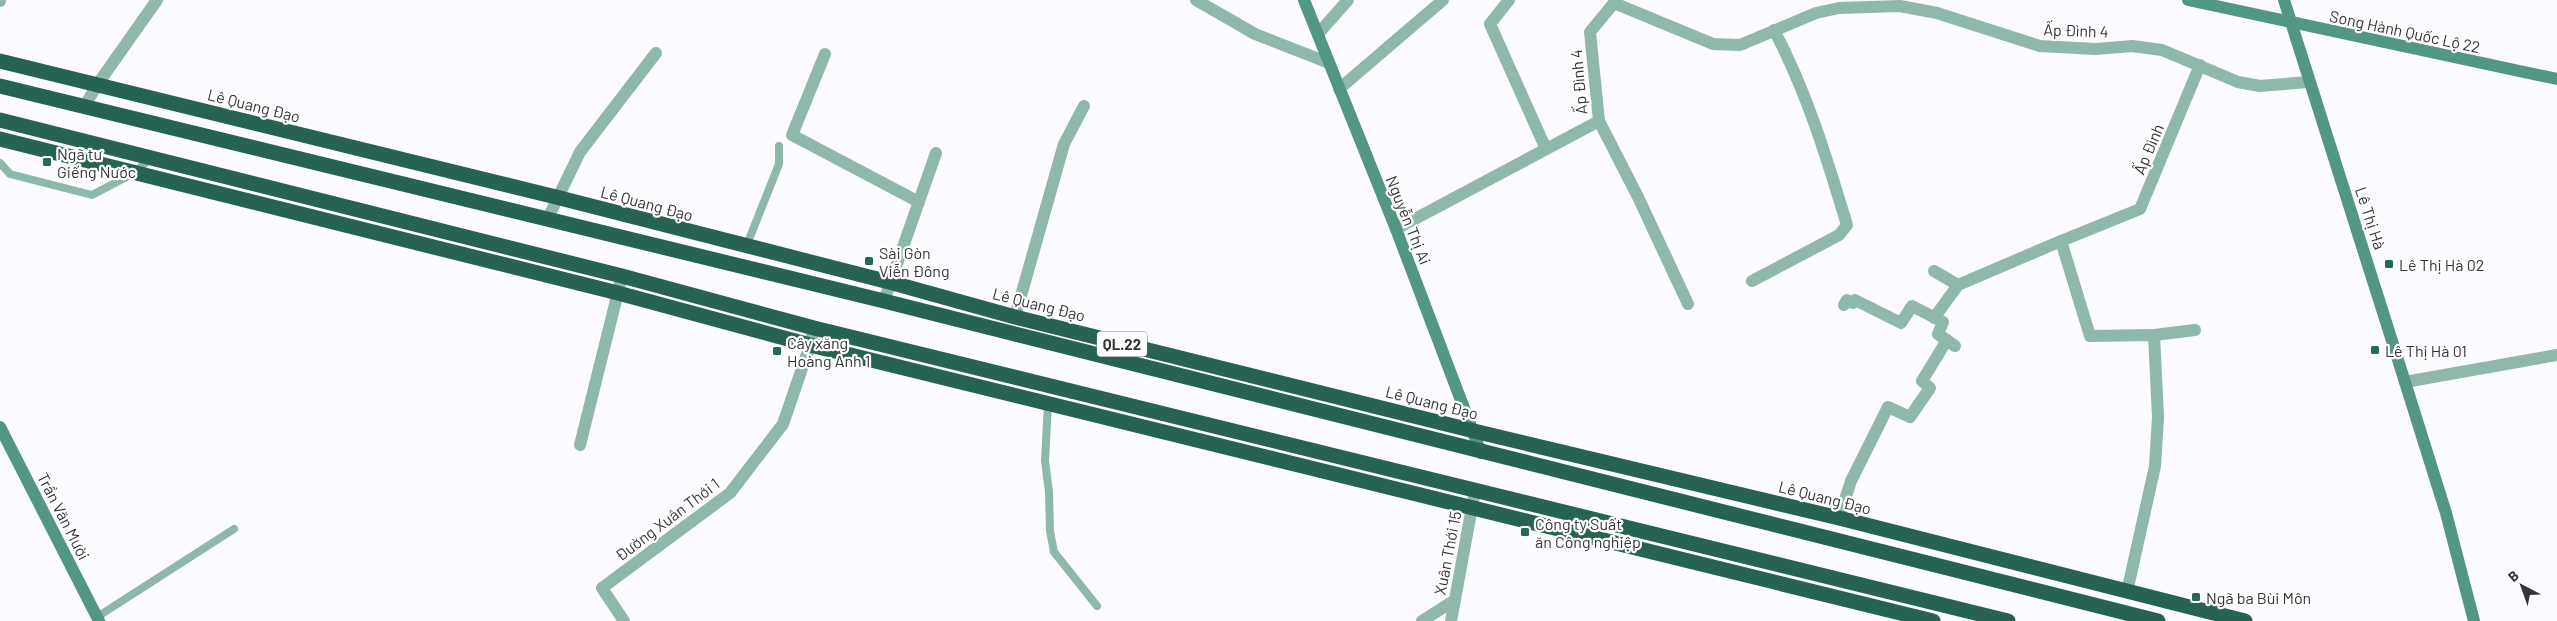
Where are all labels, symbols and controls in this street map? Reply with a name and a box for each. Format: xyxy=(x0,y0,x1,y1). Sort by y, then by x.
street label: Song Hành Quốc Lộ 22 xyxy=(2328,6,2482,56)
street label: Ấp Đình 4 xyxy=(2043,19,2109,41)
street label: Ấp Đình 4 xyxy=(1566,49,1590,115)
street label: Lê Quang Đạo xyxy=(206,84,302,126)
street label: Ấp Đình xyxy=(2129,121,2167,177)
place label: Ngã tư Giếng Nước xyxy=(57,144,136,181)
marker: Ngã tư Giếng Nước xyxy=(41,156,53,168)
street label: Nguyễn Thị Ai xyxy=(1383,173,1435,267)
street label: Lê Quang Đạo xyxy=(599,182,695,224)
street label: Lê Thị Hà xyxy=(2352,184,2390,252)
place label: Sài Gòn Viễn Đông xyxy=(879,243,950,280)
marker: Sài Gòn Viễn Đông xyxy=(863,255,875,267)
place label: Lê Thị Hà 02 xyxy=(2399,255,2484,274)
marker: Lê Thị Hà 02 xyxy=(2383,258,2395,270)
street label: Lê Quang Đạo xyxy=(991,283,1087,325)
road number: QL.22 xyxy=(1097,332,1147,356)
place label: Cây xăng Hoàng Anh 1 xyxy=(787,333,870,370)
place label: Lê Thị Hà 01 xyxy=(2385,341,2467,360)
marker: Lê Thị Hà 01 xyxy=(2369,344,2381,356)
marker: Cây xăng Hoàng Anh 1 xyxy=(771,345,783,357)
street label: Lê Quang Đạo xyxy=(1384,381,1480,423)
street label: Trần Văn Mười xyxy=(34,469,94,563)
street label: Đường Xuân Thới 1 xyxy=(611,474,723,564)
street label: Lê Quang Đạo xyxy=(1777,476,1873,518)
street label: Xuân Thới 15 xyxy=(1430,509,1464,597)
place label: Công ty Suất ăn Công nghiệp xyxy=(1535,514,1641,551)
marker: Công ty Suất ăn Công nghiệp xyxy=(1519,526,1531,538)
north arrow xyxy=(2497,561,2547,611)
text: B xyxy=(2504,567,2522,585)
place label: Ngã ba Bùi Môn xyxy=(2206,588,2311,607)
marker: Ngã ba Bùi Môn xyxy=(2190,591,2202,603)

